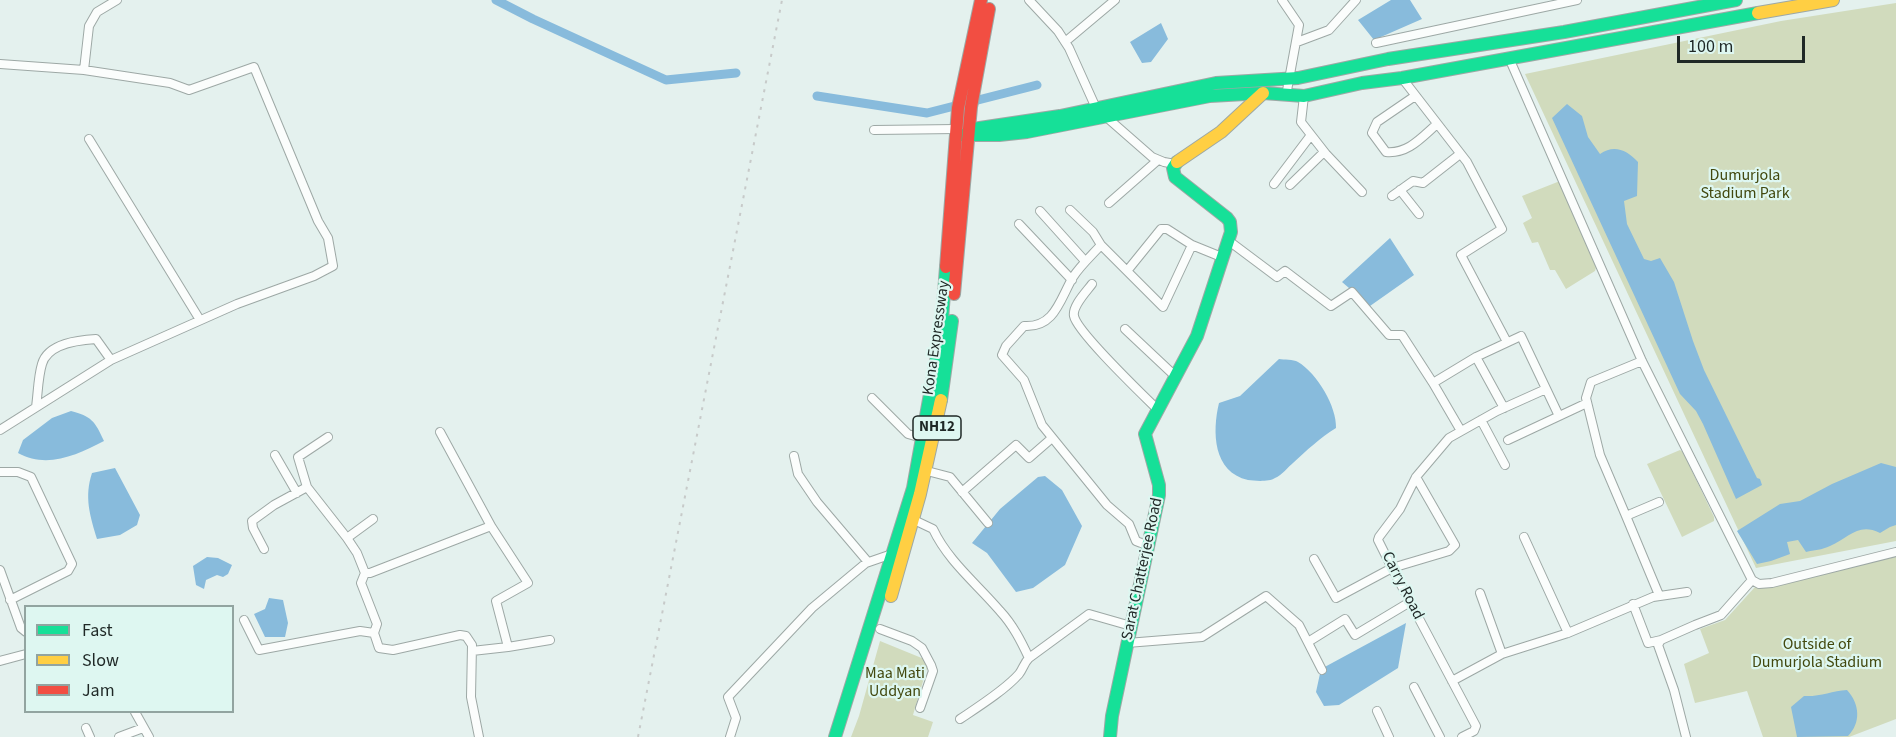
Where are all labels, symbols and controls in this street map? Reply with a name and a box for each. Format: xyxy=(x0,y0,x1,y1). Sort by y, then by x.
scale bar xyxy=(1680,24,1808,62)
text: 100 m xyxy=(1688,34,1733,59)
park label: Dumurjola Stadium Park xyxy=(1700,166,1790,204)
street label: Kona Expressway xyxy=(919,280,955,396)
road number: NH12 xyxy=(913,416,961,440)
street label: Sarat Chatterjee Road xyxy=(1119,496,1167,642)
street label: Carry Road xyxy=(1377,549,1427,623)
legend xyxy=(24,605,234,713)
text: Fast xyxy=(82,618,113,643)
park label: Outside of Dumurjola Stadium xyxy=(1752,635,1882,673)
text: Slow xyxy=(82,648,119,673)
park label: Maa Mati Uddyan xyxy=(865,664,925,702)
text: Jam xyxy=(82,678,115,703)

